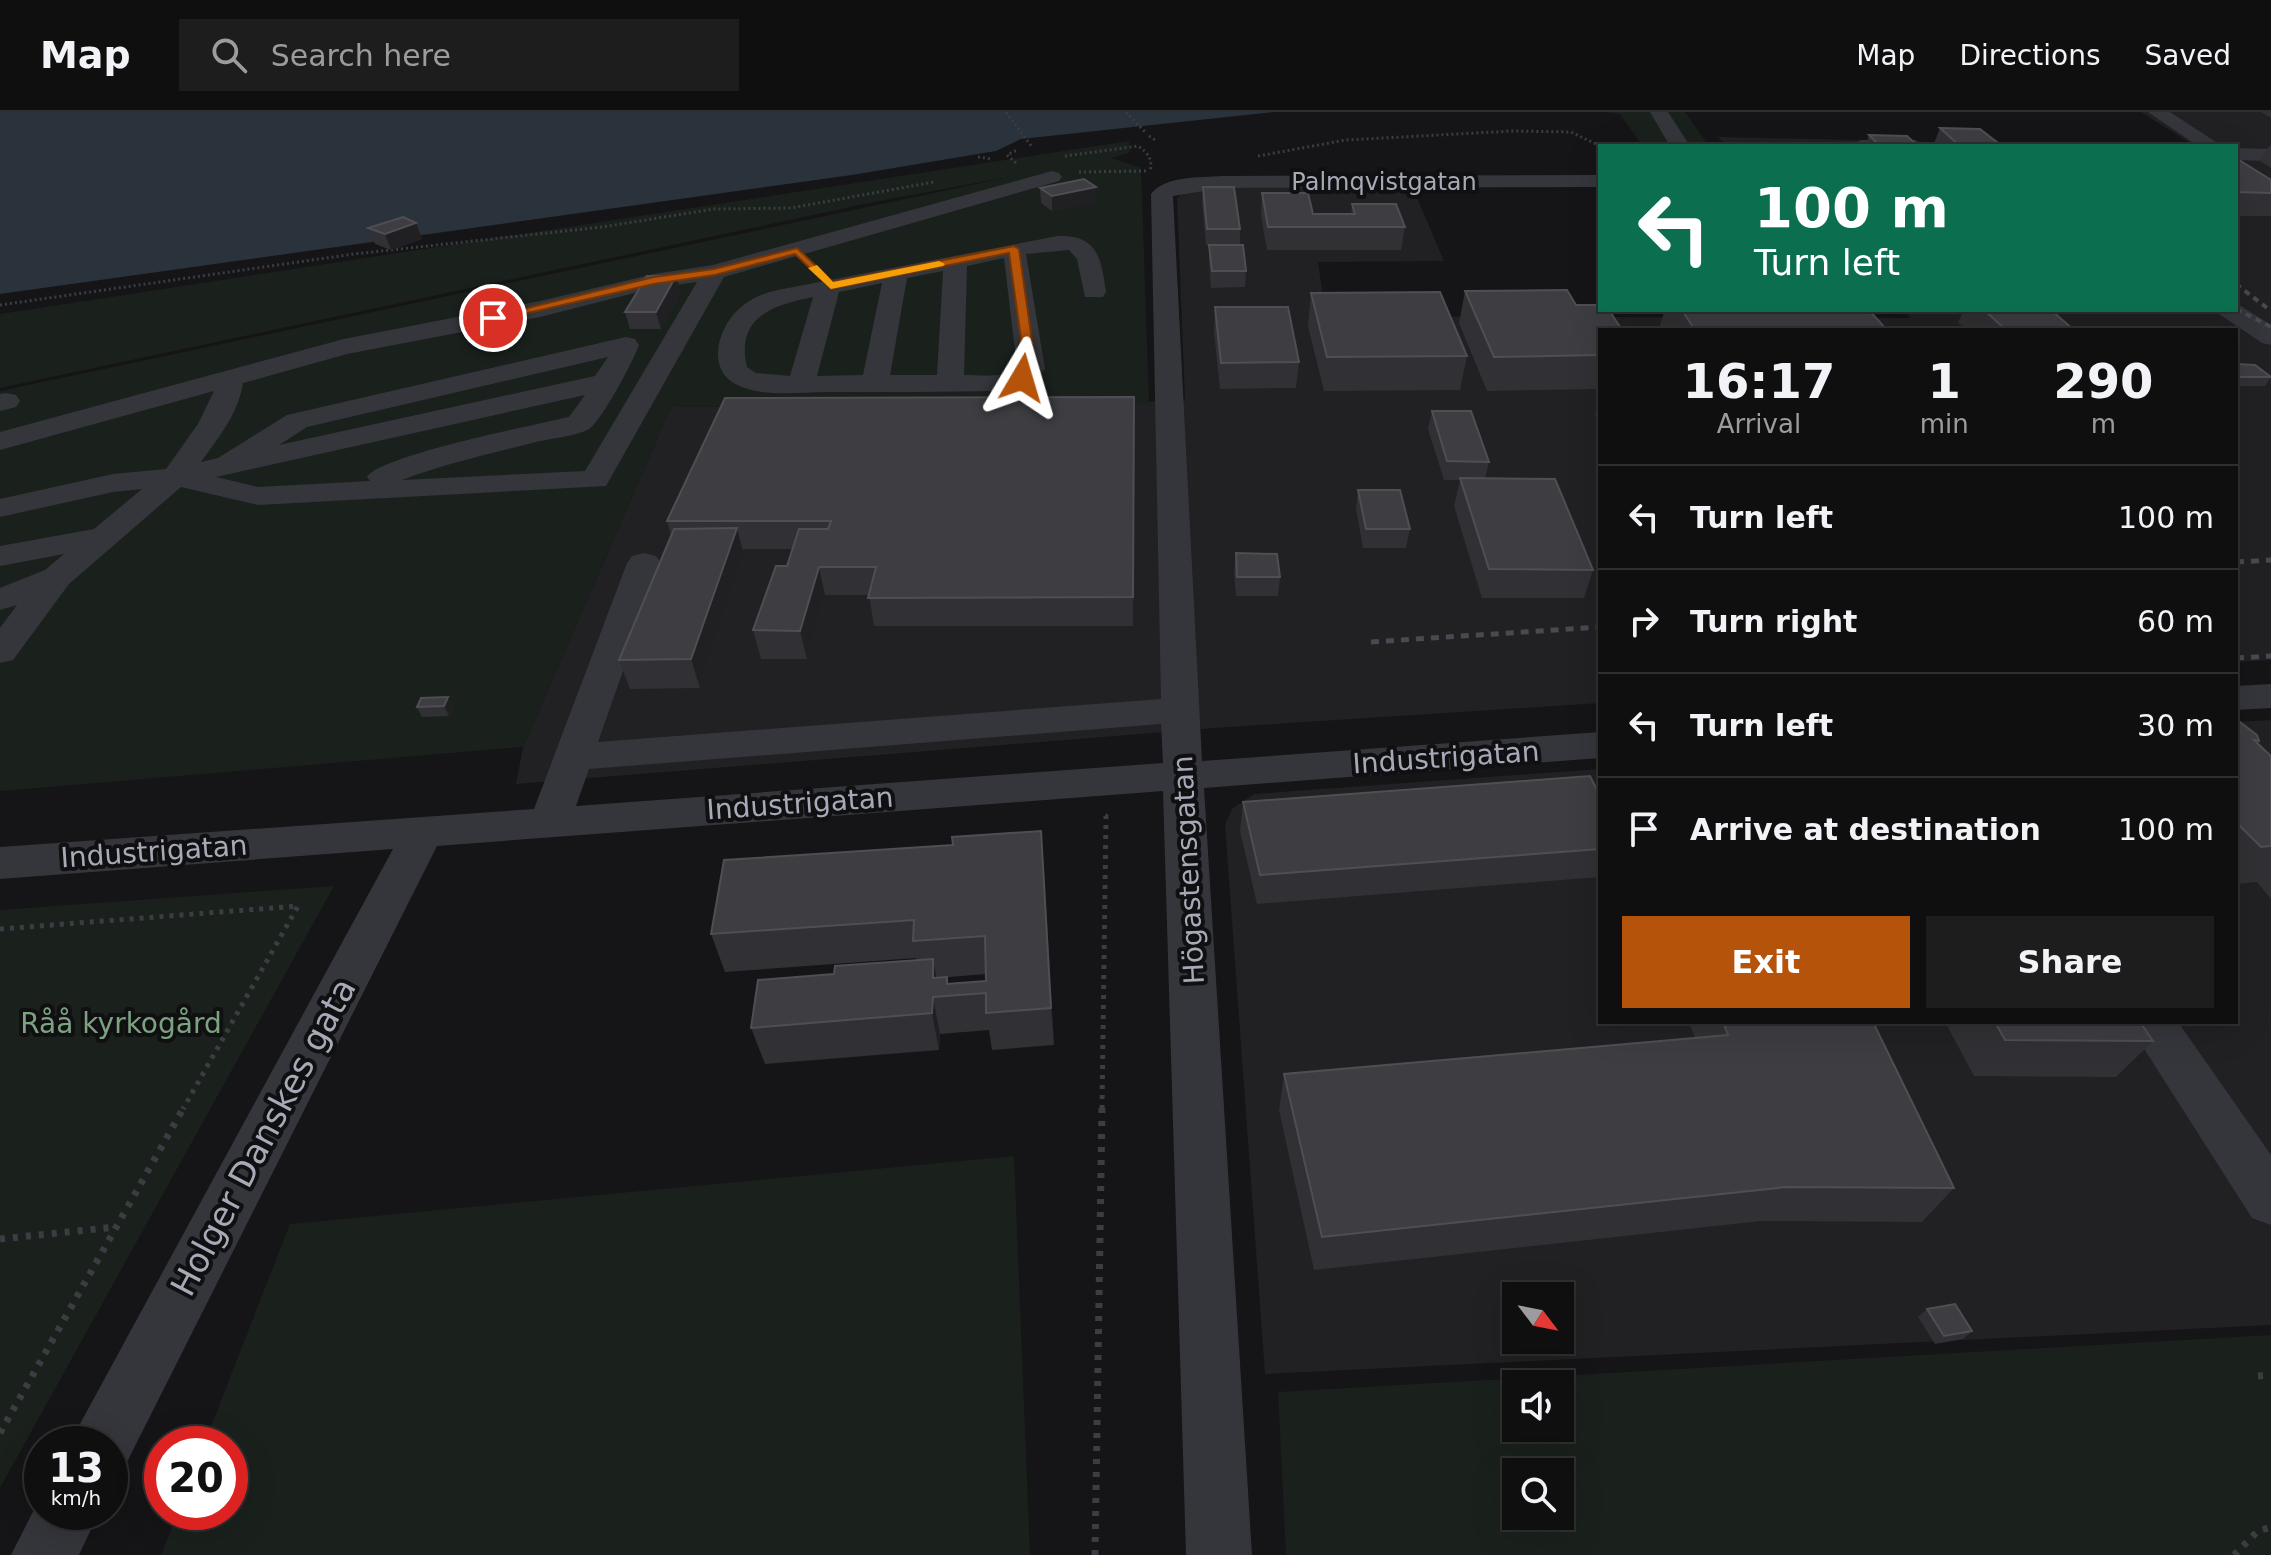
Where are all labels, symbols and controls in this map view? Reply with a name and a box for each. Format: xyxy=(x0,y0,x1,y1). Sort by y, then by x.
search box xyxy=(179,19,739,91)
text: Map xyxy=(40,33,131,77)
icon: search xyxy=(207,33,251,77)
text: Search here xyxy=(271,38,451,73)
text: Map xyxy=(1856,39,1915,72)
text: Directions xyxy=(1959,39,2100,72)
text: Saved xyxy=(2144,39,2231,72)
street label: Palmqvistgatan xyxy=(1291,168,1477,196)
text: 100 m xyxy=(1754,175,1949,240)
icon: left xyxy=(1622,176,1726,280)
text: Turn left xyxy=(1754,242,1900,283)
pin xyxy=(459,284,527,352)
icon: arrive xyxy=(471,296,515,340)
position arrow xyxy=(980,336,1064,420)
text: 16:17 xyxy=(1682,353,1835,409)
text: 1 xyxy=(1928,353,1961,409)
text: 290 xyxy=(2053,353,2153,409)
text: Arrival xyxy=(1717,409,1801,439)
text: min xyxy=(1920,409,1969,439)
text: m xyxy=(2091,409,2116,439)
icon: left xyxy=(1622,495,1666,539)
text: Turn left xyxy=(1690,500,1833,535)
text: 100 m xyxy=(2118,500,2214,535)
icon: right xyxy=(1622,599,1666,643)
text: Turn right xyxy=(1690,604,1857,639)
text: 60 m xyxy=(2137,604,2214,639)
icon: left xyxy=(1622,703,1666,747)
text: Turn left xyxy=(1690,708,1833,743)
text: 30 m xyxy=(2137,708,2214,743)
street label: Industrigatan xyxy=(1352,735,1541,780)
street label: Högastensgatan xyxy=(1166,755,1211,985)
street label: Industrigatan xyxy=(706,781,895,826)
icon: arrive xyxy=(1622,807,1666,851)
text: Arrive at destination xyxy=(1690,812,2041,847)
text: 100 m xyxy=(2118,812,2214,847)
street label: Industrigatan xyxy=(60,829,249,874)
button: Exit xyxy=(1622,916,1910,1008)
button: Share xyxy=(1926,916,2214,1008)
street label: Holger Danskes gata xyxy=(162,971,364,1303)
park label: Råå kyrkogård xyxy=(20,1007,222,1040)
north arrow xyxy=(1502,1282,1574,1354)
map controls xyxy=(1502,1282,1574,1530)
button: sound xyxy=(1502,1370,1574,1442)
speed limit sign: 20 xyxy=(144,1426,248,1530)
text: 13 xyxy=(48,1445,104,1491)
button: search xyxy=(1502,1458,1574,1530)
text: km/h xyxy=(51,1486,101,1510)

